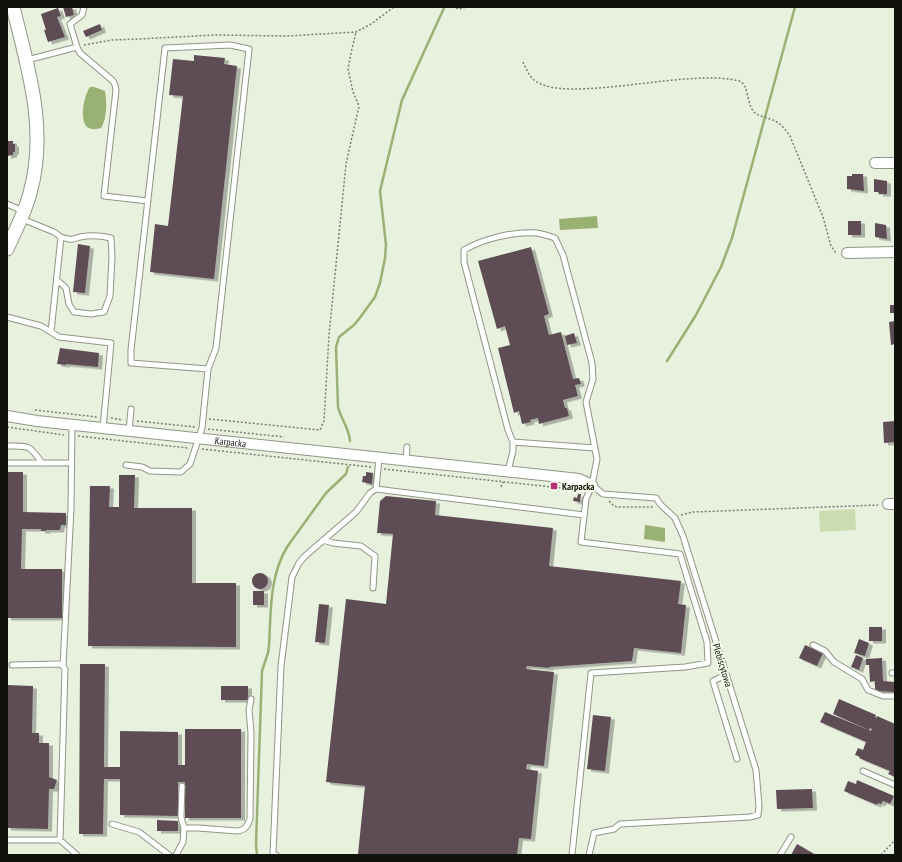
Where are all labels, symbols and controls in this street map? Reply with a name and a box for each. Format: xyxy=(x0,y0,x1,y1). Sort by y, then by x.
street label: Karpacka xyxy=(214,434,247,450)
place label: Karpacka xyxy=(562,480,594,493)
marker: Karpacka xyxy=(549,481,559,491)
street label: Plebiscytowa xyxy=(710,642,735,689)

